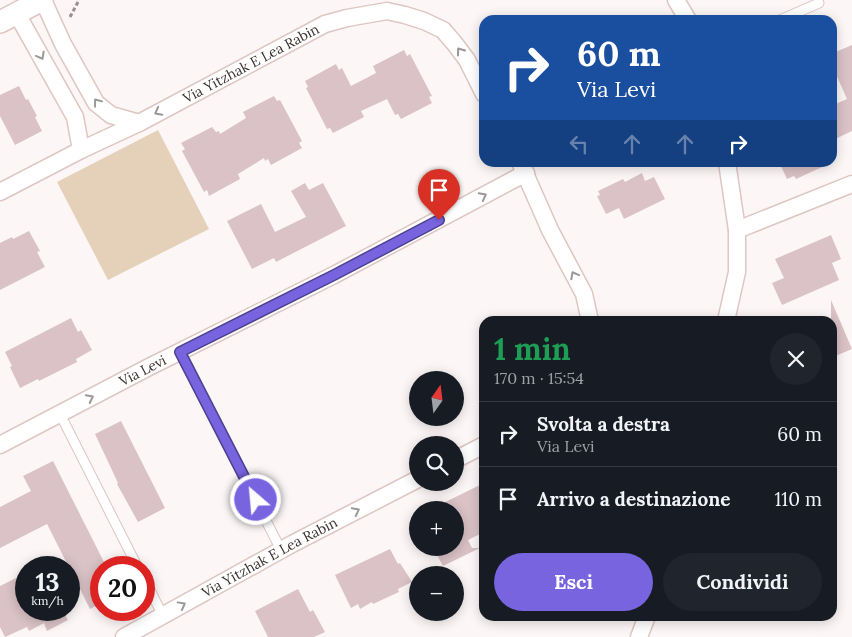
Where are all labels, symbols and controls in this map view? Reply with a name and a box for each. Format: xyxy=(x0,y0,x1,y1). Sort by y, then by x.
street label: Via Yitzhak E Lea Rabin xyxy=(179,20,323,108)
text: 60 m xyxy=(577,31,661,76)
icon: right xyxy=(494,35,559,100)
one-way arrow xyxy=(457,47,466,57)
one-way arrow xyxy=(35,50,45,59)
text: Via Levi xyxy=(577,75,656,103)
one-way arrow xyxy=(94,99,102,108)
one-way arrow xyxy=(155,106,164,116)
icon: left xyxy=(565,130,593,158)
icon: ahead xyxy=(618,130,646,158)
icon: ahead xyxy=(671,130,699,158)
icon: right xyxy=(724,130,752,158)
pin xyxy=(418,169,460,220)
icon: arrive xyxy=(425,176,453,204)
one-way arrow xyxy=(478,192,487,202)
one-way arrow xyxy=(571,272,581,281)
text: 1 min xyxy=(494,330,571,368)
button: close xyxy=(770,333,822,385)
street label: Via Levi xyxy=(115,351,169,390)
text: 170 m · 15:54 xyxy=(494,368,584,388)
north arrow xyxy=(409,371,464,426)
map controls xyxy=(409,371,464,621)
one-way arrow xyxy=(84,394,93,404)
text: Svolta a destra xyxy=(537,412,670,436)
icon: right xyxy=(494,420,522,448)
text: 60 m xyxy=(777,422,822,446)
button: search xyxy=(409,436,464,491)
text: Via Levi xyxy=(537,436,595,456)
position arrow xyxy=(229,473,281,525)
icon: arrive xyxy=(494,485,522,513)
text: Arrivo a destinazione xyxy=(537,487,731,511)
text: 110 m xyxy=(774,487,822,511)
button: + xyxy=(409,501,464,556)
one-way arrow xyxy=(350,507,359,517)
street label: Via Yitzhak E Lea Rabin xyxy=(198,513,341,602)
button: Esci xyxy=(494,553,653,611)
button: Condividi xyxy=(663,553,822,611)
speed limit sign: 20 xyxy=(90,556,155,621)
text: 13 xyxy=(35,566,60,598)
button: − xyxy=(409,566,464,621)
text: km/h xyxy=(31,593,64,608)
one-way arrow xyxy=(176,601,185,611)

